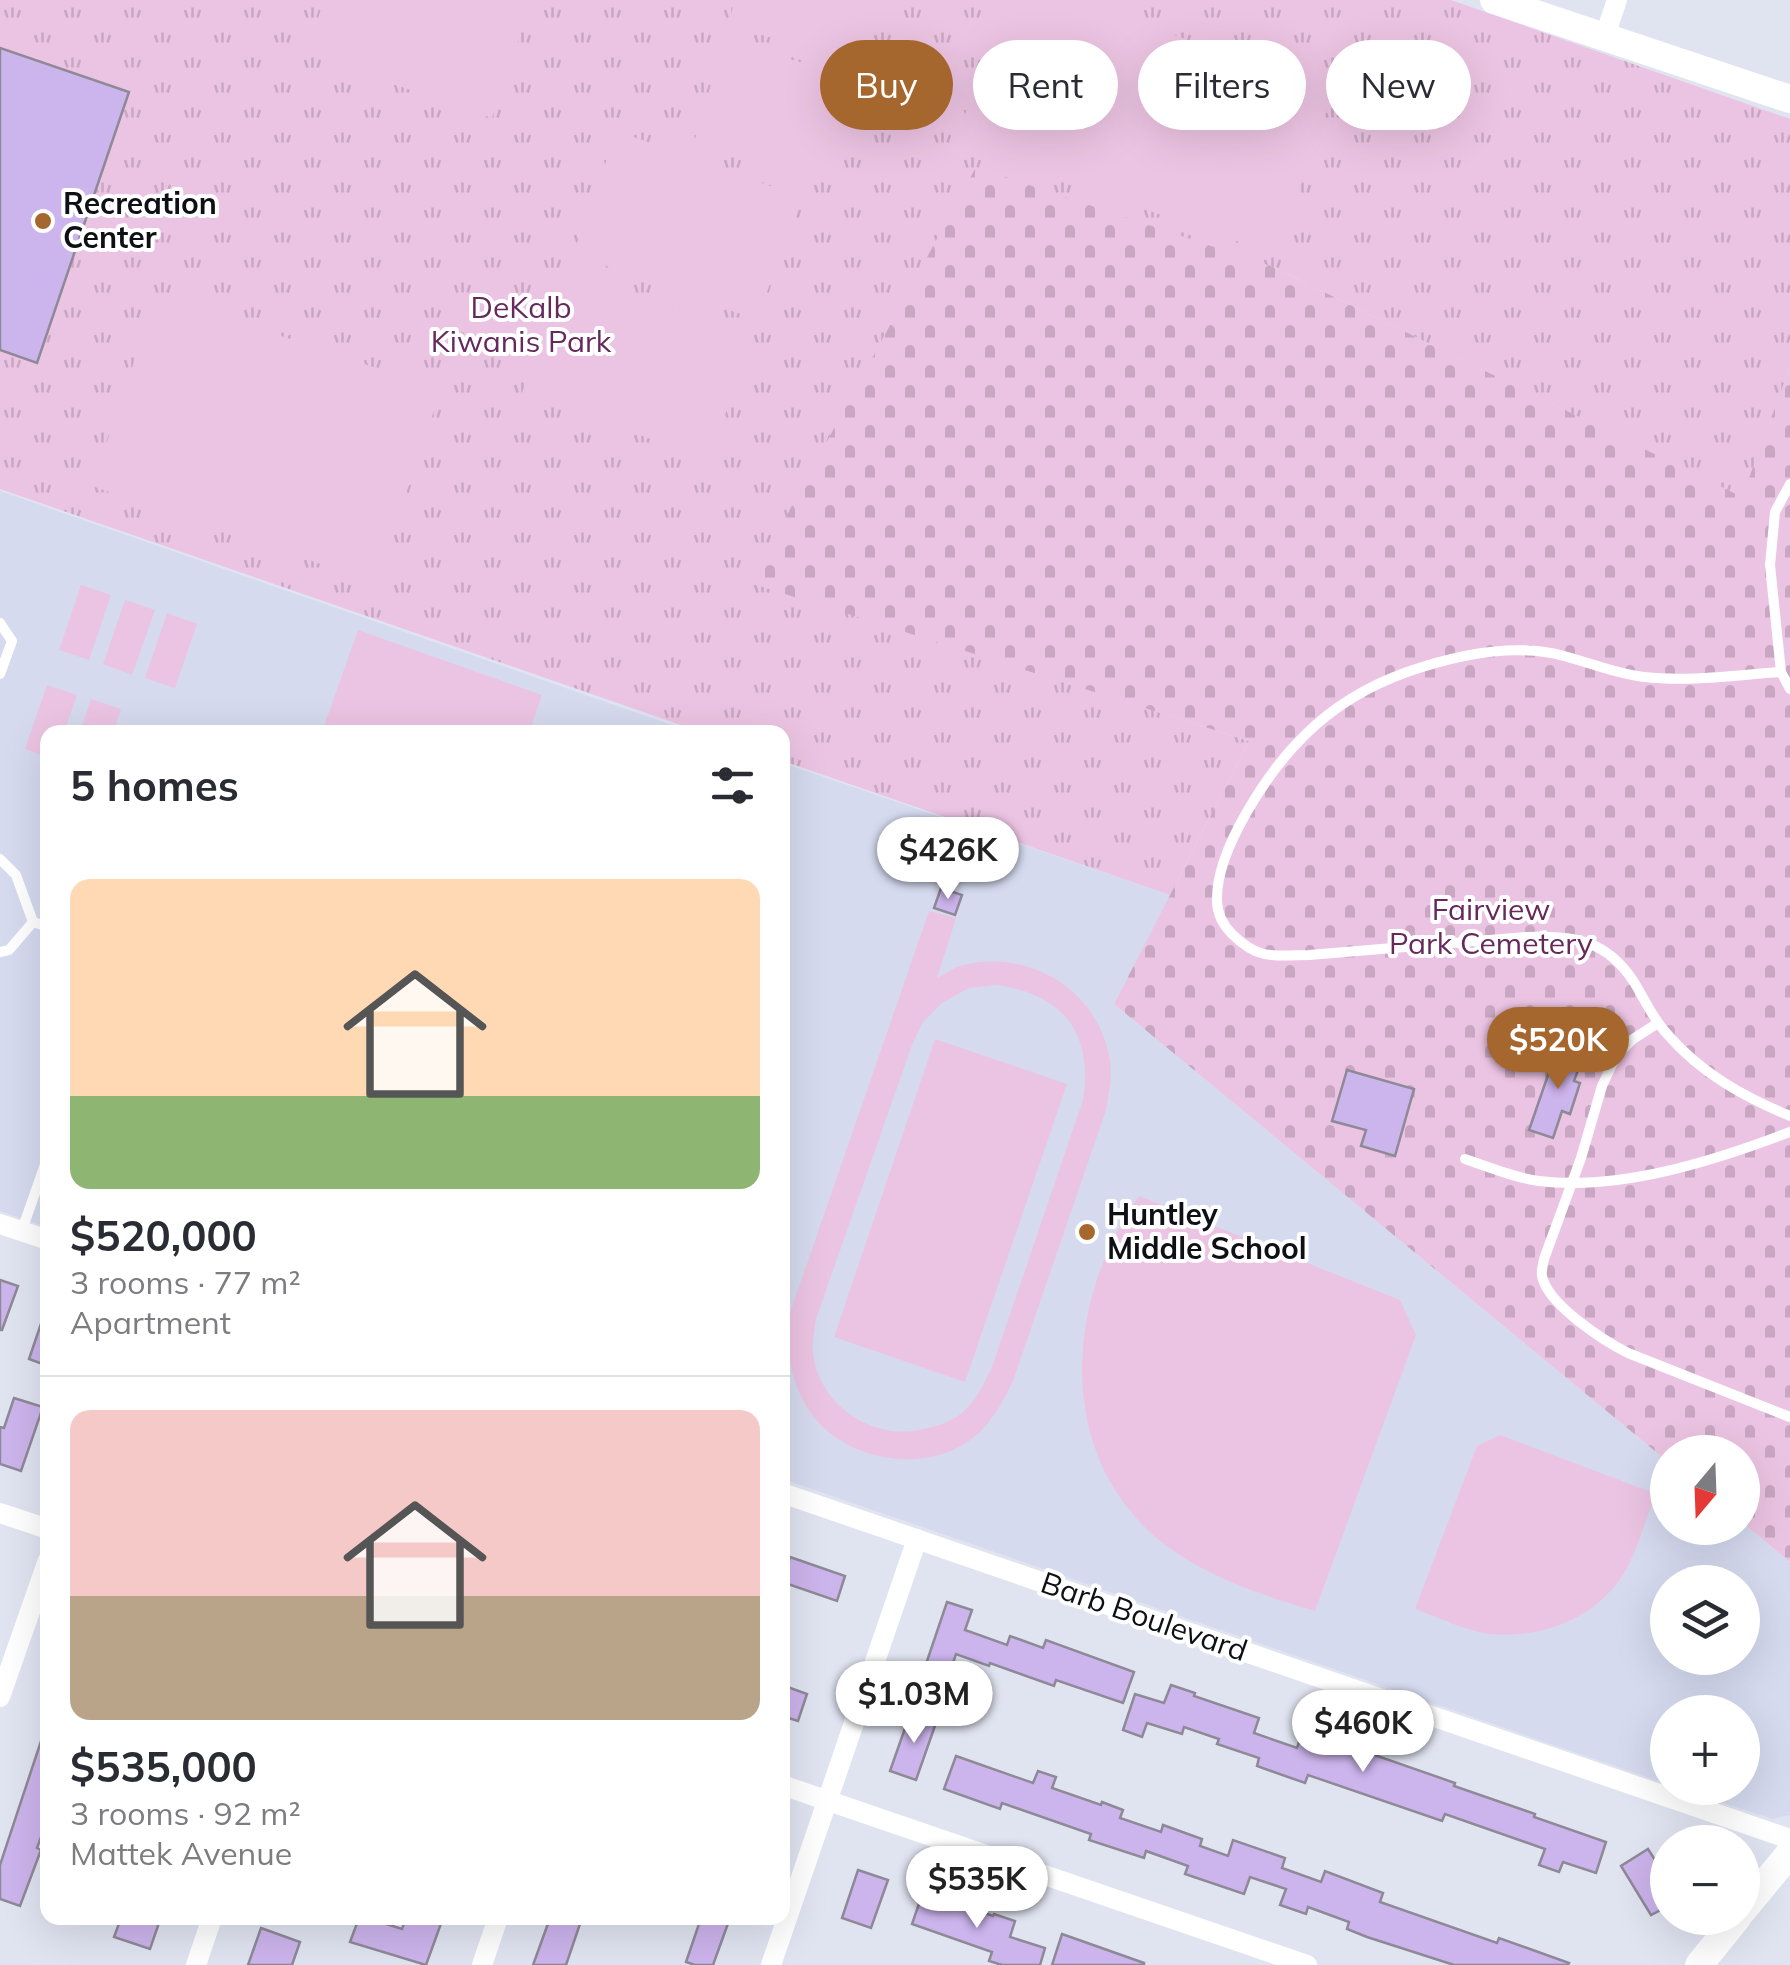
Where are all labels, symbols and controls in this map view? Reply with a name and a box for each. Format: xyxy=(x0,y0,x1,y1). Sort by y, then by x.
chip: Buy xyxy=(820,40,953,130)
chip: Rent xyxy=(973,40,1118,130)
chip: Filters xyxy=(1138,40,1306,130)
chip: New xyxy=(1326,40,1471,130)
place label: Recreation Center xyxy=(63,184,217,256)
marker: Recreation Center xyxy=(32,210,54,232)
park label: DeKalb Kiwanis Park xyxy=(431,288,612,360)
icon: filters xyxy=(705,758,760,813)
text: 5 homes xyxy=(70,759,239,812)
pin: $426K xyxy=(878,817,1018,902)
text: $426K xyxy=(899,829,997,869)
park label: Fairview Park Cemetery xyxy=(1389,890,1593,962)
icon: home xyxy=(325,944,505,1124)
pin: $520K xyxy=(1488,1007,1628,1092)
text: $520K xyxy=(1509,1019,1607,1059)
place label: Huntley Middle School xyxy=(1107,1195,1307,1267)
text: $520,000 xyxy=(70,1209,257,1262)
marker: Huntley Middle School xyxy=(1076,1221,1098,1243)
text: 3 rooms · 77 m² xyxy=(70,1262,301,1302)
text: Apartment xyxy=(70,1302,231,1342)
north arrow xyxy=(1650,1435,1760,1545)
map controls xyxy=(1650,1435,1760,1935)
icon: home xyxy=(325,1475,505,1655)
street label: Barb Boulevard xyxy=(1036,1563,1252,1669)
button: layers xyxy=(1650,1565,1760,1675)
pin: $1.03M xyxy=(833,1661,995,1746)
text: $1.03M xyxy=(858,1673,970,1713)
pin: $460K xyxy=(1293,1690,1433,1775)
button: + xyxy=(1650,1695,1760,1805)
text: $460K xyxy=(1314,1702,1412,1742)
text: $535,000 xyxy=(70,1740,257,1793)
text: 3 rooms · 92 m² xyxy=(70,1793,301,1833)
button: − xyxy=(1650,1825,1760,1935)
text: Mattek Avenue xyxy=(70,1833,292,1873)
pin: $535K xyxy=(907,1846,1047,1931)
text: $535K xyxy=(928,1858,1026,1898)

